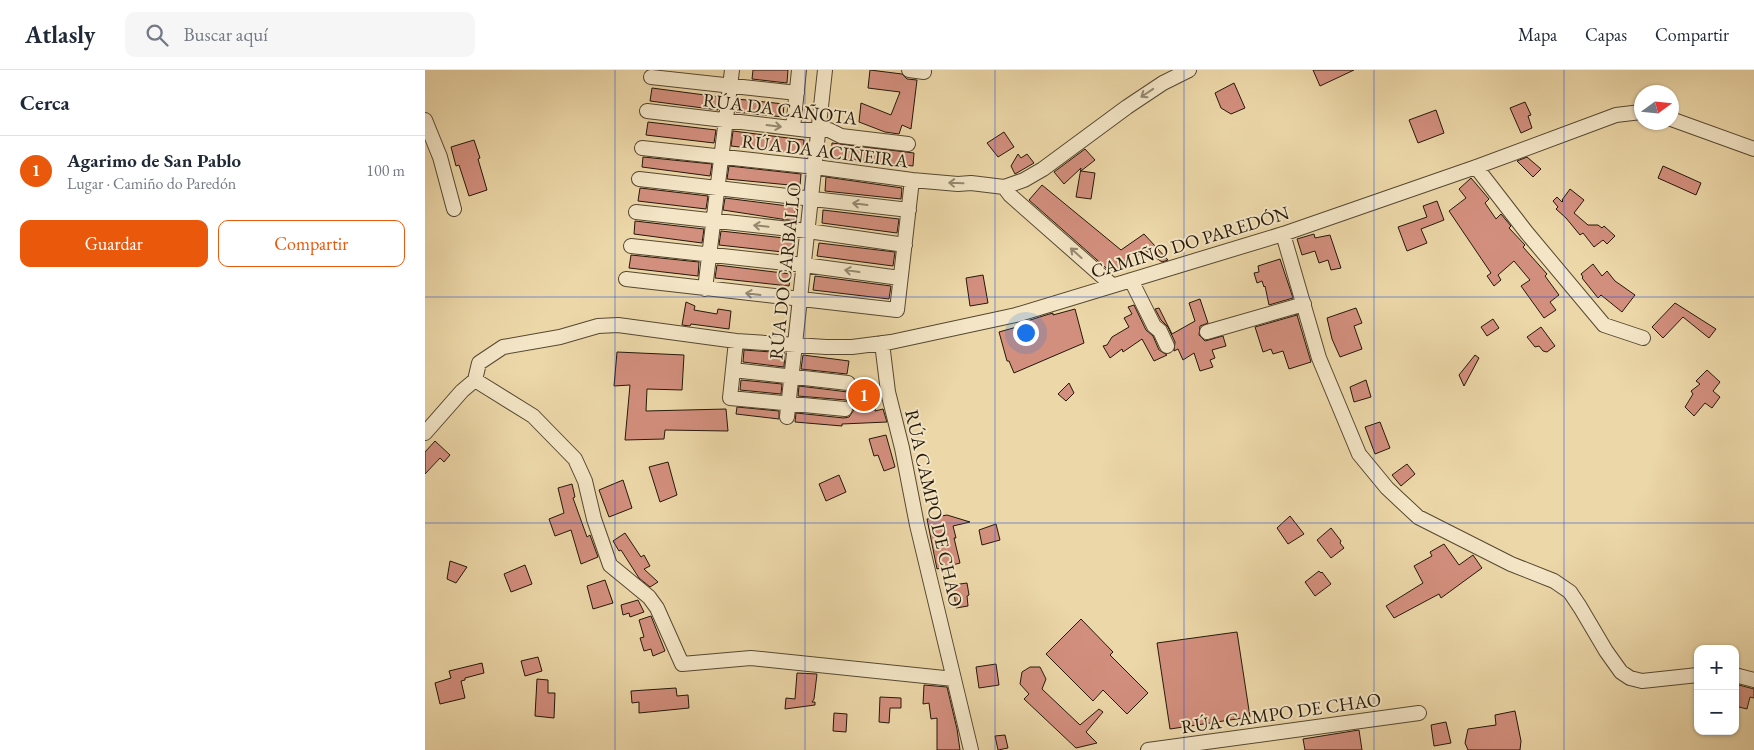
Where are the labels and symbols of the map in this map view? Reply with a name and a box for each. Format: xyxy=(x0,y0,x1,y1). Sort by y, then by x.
north arrow xyxy=(1634,85,1679,130)
street label: RÚA DA CAÑOTA xyxy=(701,87,859,131)
one-way arrow xyxy=(1140,88,1154,99)
one-way arrow xyxy=(766,121,782,131)
street label: RÚA DA ACIÑEIRA xyxy=(740,128,910,174)
one-way arrow xyxy=(948,178,964,188)
street label: RÚA DO CARBALLO xyxy=(763,181,807,361)
one-way arrow xyxy=(853,199,869,209)
street label: CAMIÑO DO PAREDÓN xyxy=(1088,200,1292,284)
one-way arrow xyxy=(753,221,769,231)
one-way arrow xyxy=(1069,247,1082,259)
one-way arrow xyxy=(845,266,861,276)
one-way arrow xyxy=(745,289,761,299)
your location xyxy=(1013,320,1039,346)
pin: 1 xyxy=(848,376,880,414)
street label: RÚA CAMPO DE CHAO xyxy=(899,407,969,609)
street label: RÚA CAMPO DE CHAO xyxy=(1179,687,1383,739)

